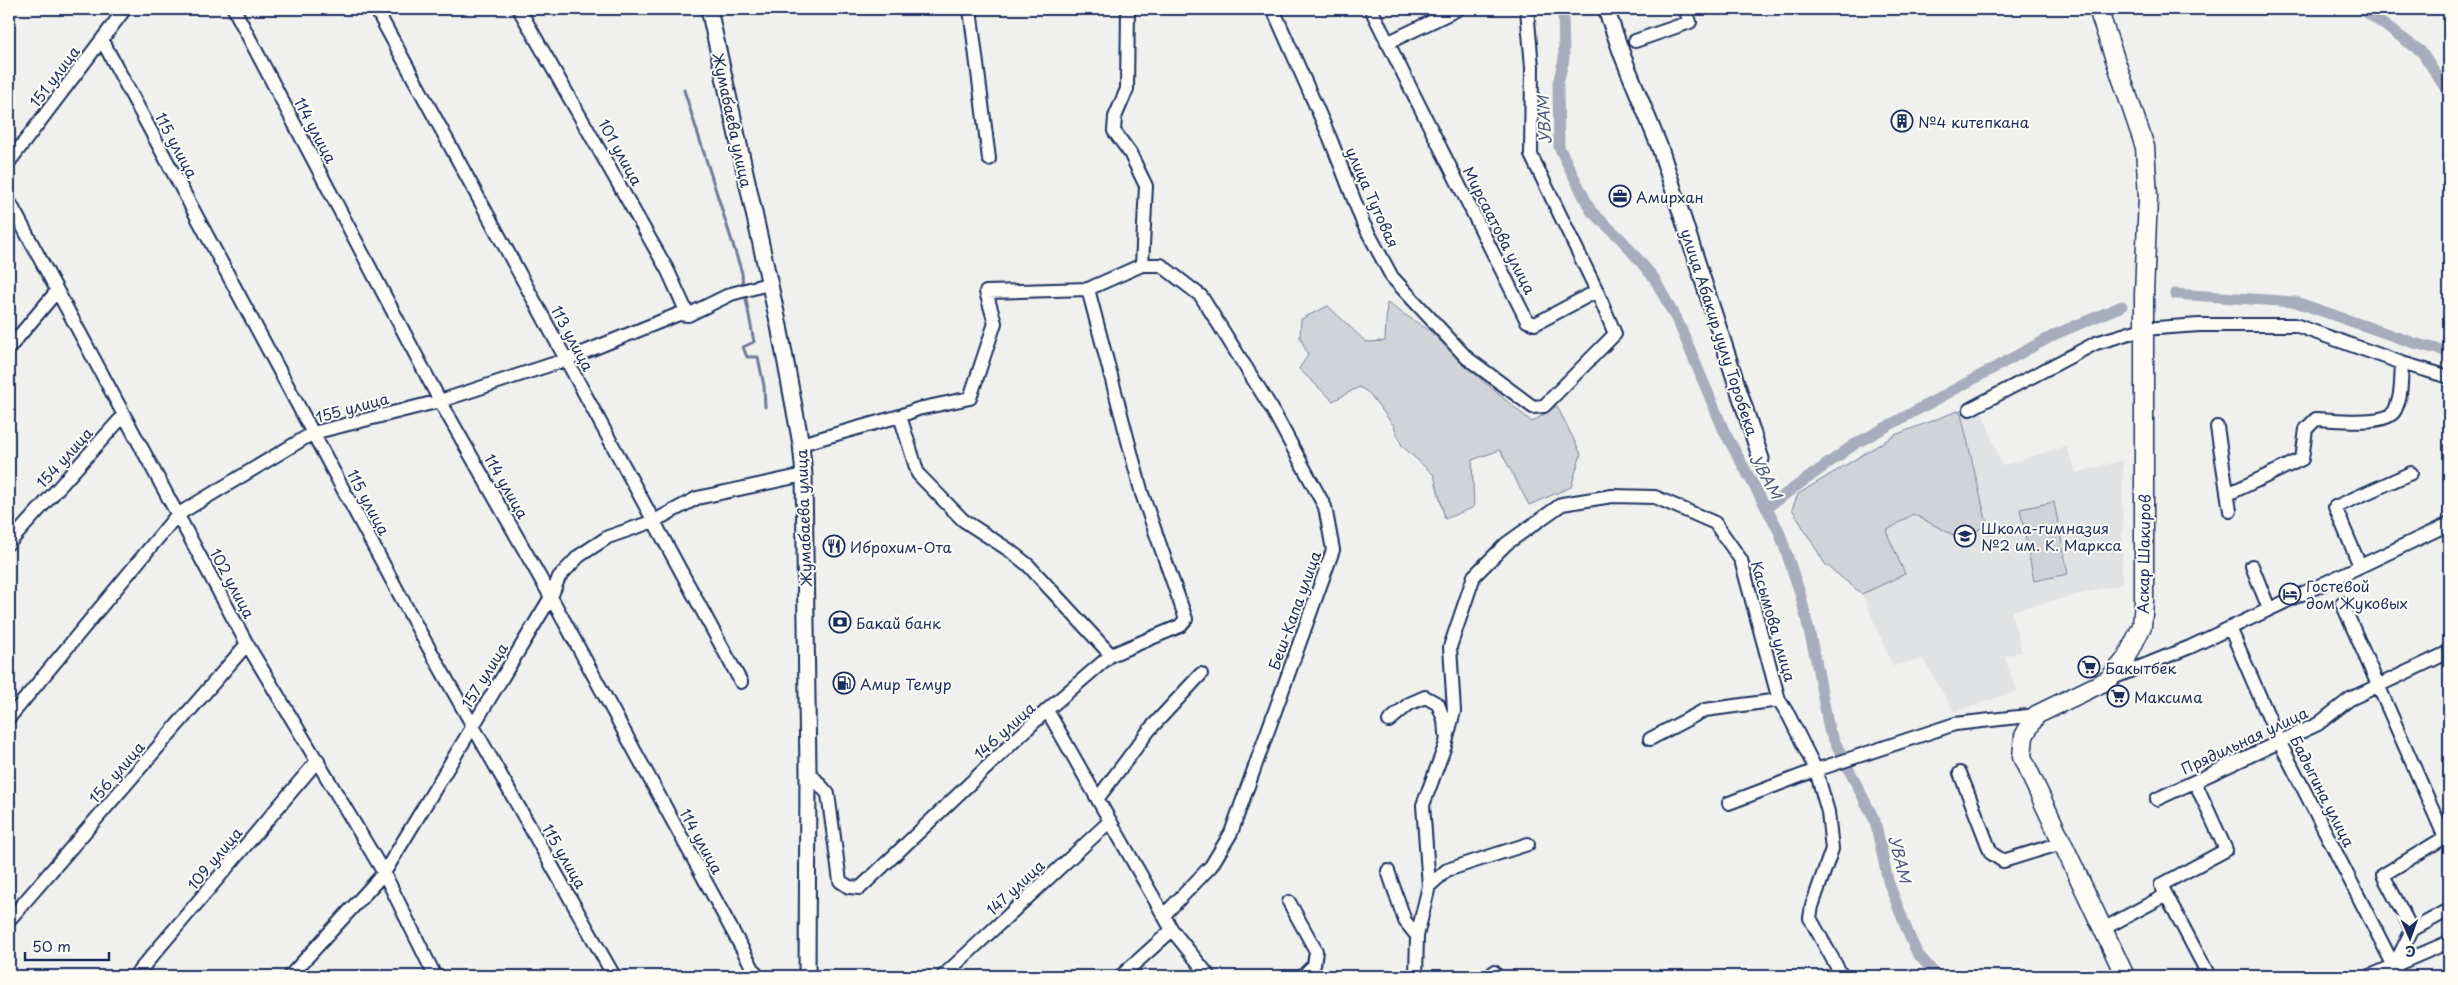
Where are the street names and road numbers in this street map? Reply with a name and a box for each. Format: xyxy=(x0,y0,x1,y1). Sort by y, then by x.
street label: 151 улица xyxy=(23,40,85,111)
street label: Жумабаева улица xyxy=(707,50,759,190)
street label: 114 улица xyxy=(289,93,343,167)
street label: 115 улица xyxy=(150,108,204,183)
street label: 101 улица xyxy=(593,115,649,190)
street label: улица Тутовая xyxy=(1341,143,1405,251)
street label: Мирсаатова улица xyxy=(1458,162,1542,298)
street label: улица Абакир уулу Торобека xyxy=(1676,225,1765,439)
street label: 113 улица xyxy=(546,301,600,375)
street label: 155 улица xyxy=(313,386,392,428)
street label: 154 улица xyxy=(30,421,98,492)
street label: Жумабаева улица xyxy=(789,448,817,587)
street label: 114 улица xyxy=(479,449,535,523)
street label: 115 улица xyxy=(342,465,396,540)
street label: Аскар Шакиров xyxy=(2130,494,2156,614)
street label: 102 улица xyxy=(205,544,261,623)
street label: Беш-Капа улица xyxy=(1262,547,1326,673)
street label: Касымова улица xyxy=(1746,558,1802,685)
street label: 157 улица xyxy=(455,637,513,712)
street label: 146 улица xyxy=(968,696,1040,764)
street label: Прядильная улица xyxy=(2177,700,2312,780)
street label: Бадыгина улица xyxy=(2285,731,2361,851)
street label: 156 улица xyxy=(82,735,150,808)
street label: 114 улица xyxy=(675,804,730,878)
street label: 115 улица xyxy=(537,819,593,893)
street label: 109 улица xyxy=(181,821,248,894)
street label: 147 улица xyxy=(981,853,1050,920)

